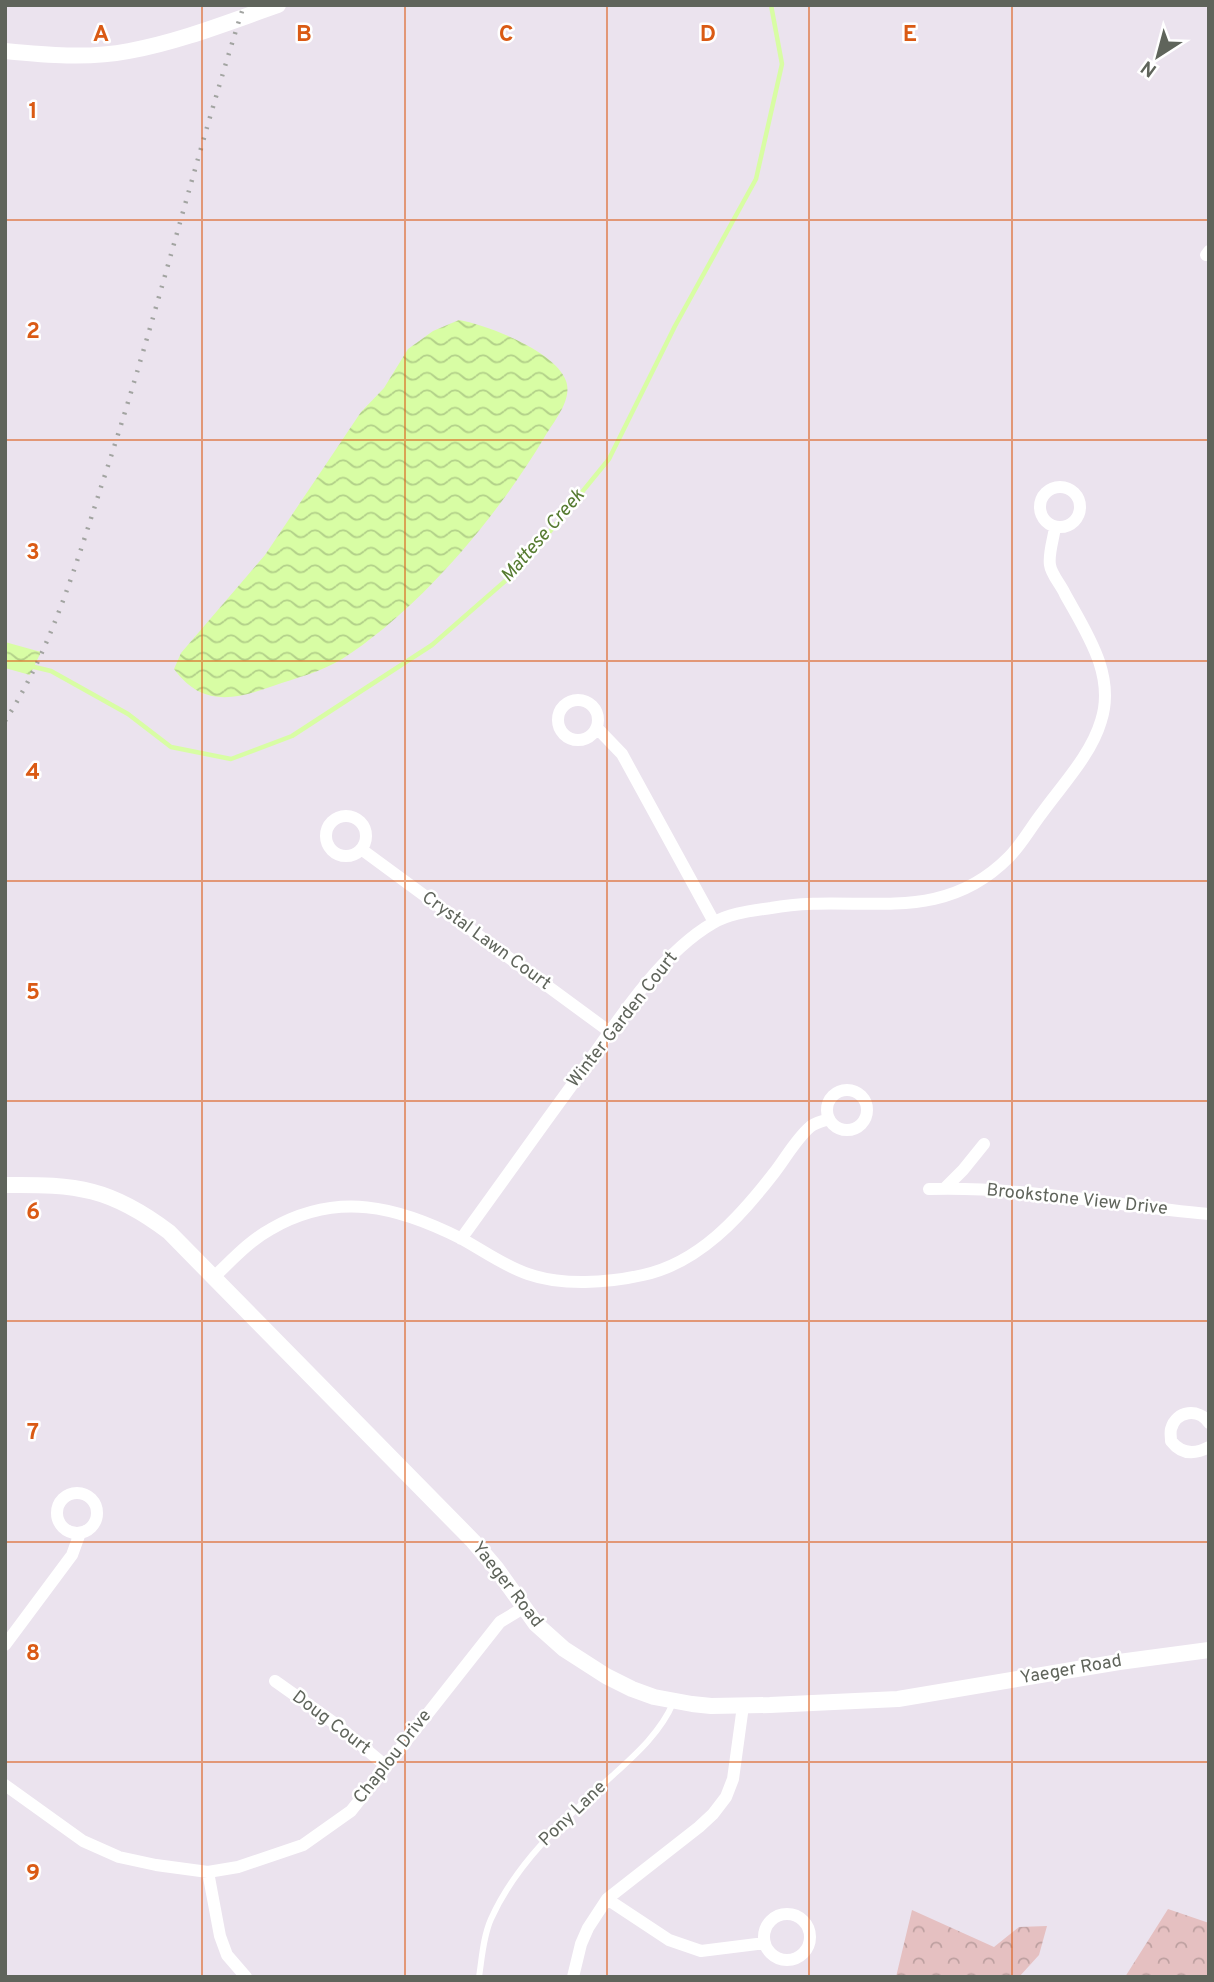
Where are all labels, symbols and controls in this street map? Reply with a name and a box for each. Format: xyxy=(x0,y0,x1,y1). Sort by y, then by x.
text: A xyxy=(93,21,109,50)
text: B xyxy=(296,21,312,50)
text: C xyxy=(499,21,513,50)
text: D xyxy=(700,21,716,50)
text: E xyxy=(903,21,917,50)
north arrow xyxy=(1123,21,1193,91)
text: N xyxy=(1137,54,1162,82)
text: 1 xyxy=(28,98,38,127)
text: 2 xyxy=(26,318,40,347)
water label: Mattese Creek xyxy=(496,484,590,588)
text: 3 xyxy=(26,539,40,568)
text: 4 xyxy=(26,759,40,788)
street label: Crystal Lawn Court xyxy=(417,886,555,996)
street label: Winter Garden Court xyxy=(563,947,683,1093)
text: 5 xyxy=(26,979,40,1008)
street label: Brookstone View Drive xyxy=(985,1179,1169,1221)
text: 6 xyxy=(26,1199,40,1228)
text: 7 xyxy=(27,1419,39,1448)
street label: Yaeger Road xyxy=(466,1537,548,1633)
text: 8 xyxy=(26,1640,40,1669)
street label: Yaeger Road xyxy=(1018,1650,1124,1690)
street label: Doug Court xyxy=(287,1686,375,1760)
street label: Chaplou Drive xyxy=(349,1705,437,1809)
street label: Pony Lane xyxy=(534,1776,612,1852)
text: 9 xyxy=(26,1860,40,1889)

